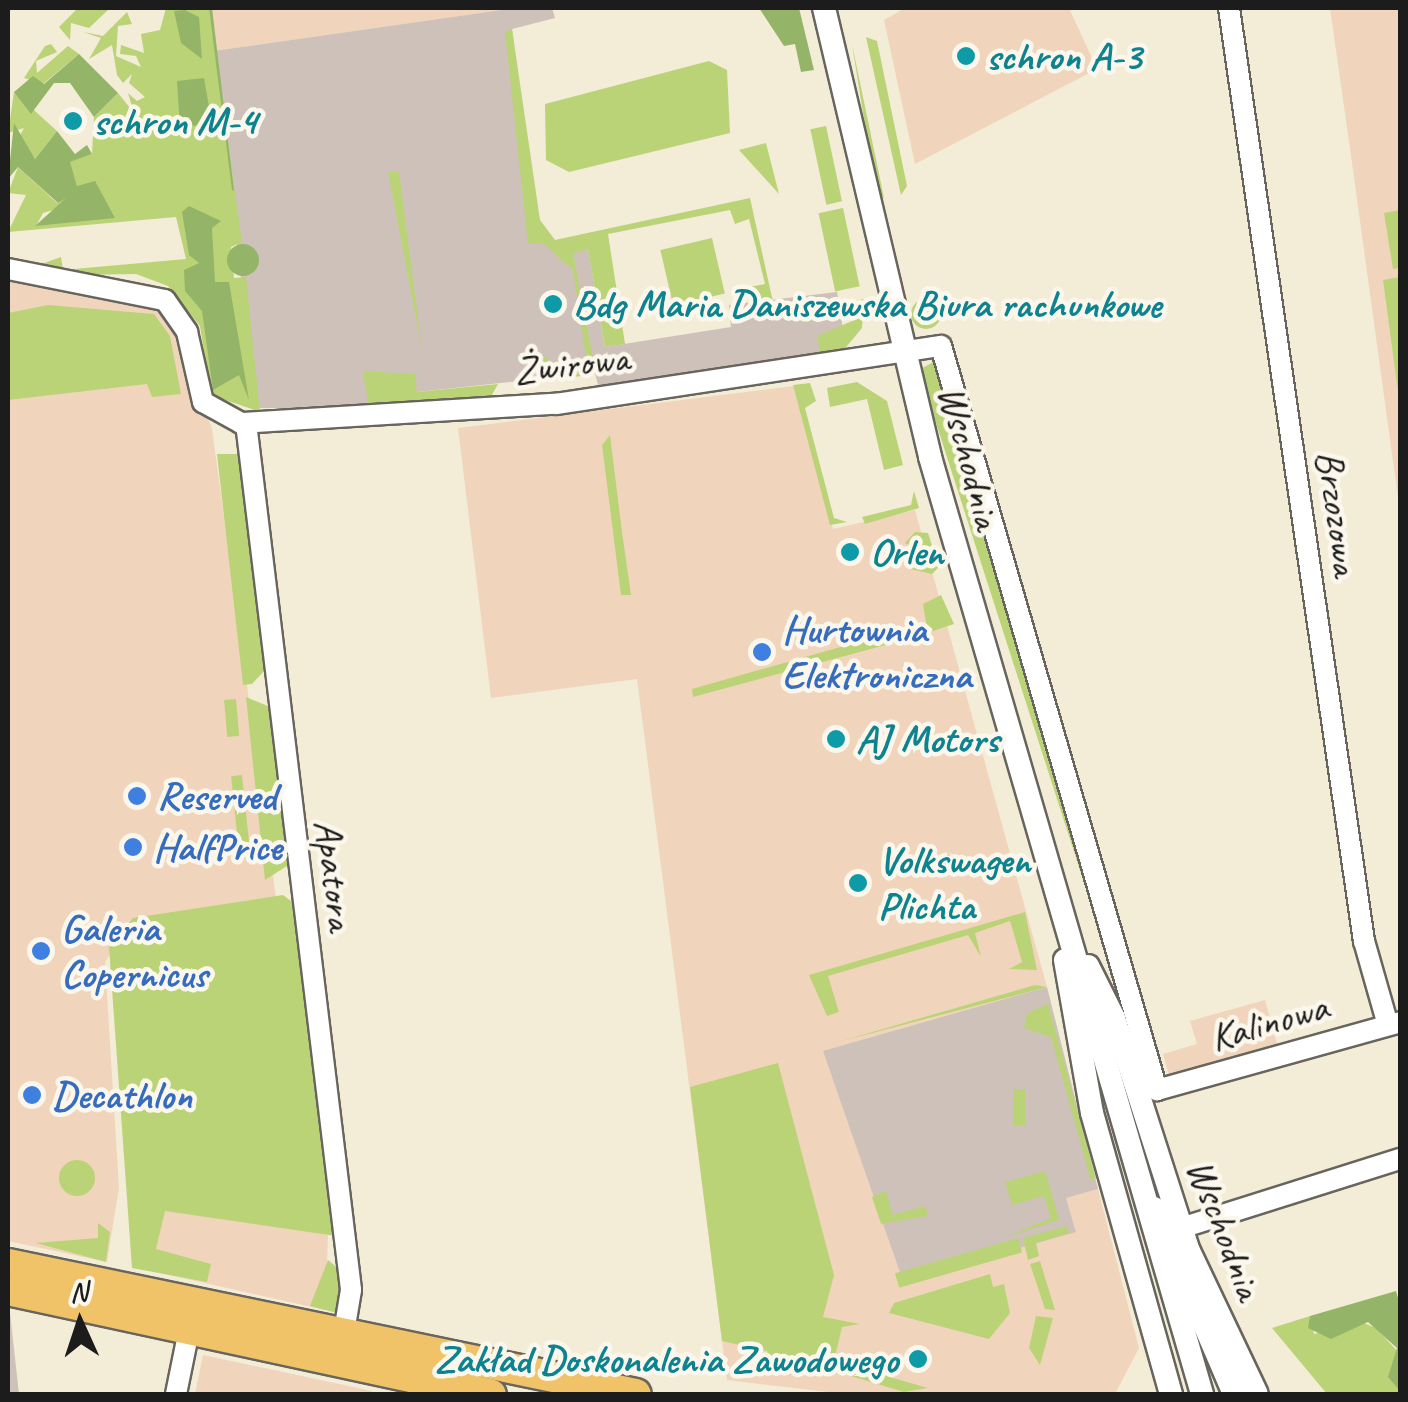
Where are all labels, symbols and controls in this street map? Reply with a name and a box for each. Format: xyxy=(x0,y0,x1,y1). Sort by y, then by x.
place label: schron A-3 xyxy=(986,32,1141,80)
marker: schron A-3 xyxy=(955,45,977,67)
place label: schron M-4 xyxy=(93,97,257,145)
marker: schron M-4 xyxy=(62,110,84,132)
place label: Bdg Maria Daniszewska Biura rachunkowe xyxy=(573,280,1161,328)
marker: Bdg Maria Daniszewska Biura rachunkowe xyxy=(542,293,564,315)
street label: Żwirowa xyxy=(511,333,631,395)
street label: Wschodnia xyxy=(928,380,1012,534)
street label: Brzozowa xyxy=(1305,447,1371,579)
place label: Orlen xyxy=(870,528,943,576)
marker: Orlen xyxy=(839,541,861,563)
place label: Hurtownia Elektroniczna xyxy=(782,605,971,699)
marker: Hurtownia Elektroniczna xyxy=(751,641,773,663)
place label: AJ Motors xyxy=(856,715,999,763)
marker: AJ Motors xyxy=(825,728,847,750)
place label: Reserved xyxy=(157,772,276,820)
marker: Reserved xyxy=(126,785,148,807)
street label: Apatora xyxy=(304,817,366,933)
place label: HalfPrice xyxy=(153,823,282,871)
marker: HalfPrice xyxy=(122,836,144,858)
place label: Volkswagen Plichta xyxy=(878,836,1030,930)
marker: Volkswagen Plichta xyxy=(847,872,869,894)
place label: Galeria Copernicus xyxy=(61,904,207,998)
marker: Galeria Copernicus xyxy=(30,940,52,962)
street label: Kalinowa xyxy=(1205,982,1333,1062)
place label: Decathlon xyxy=(52,1071,192,1119)
marker: Decathlon xyxy=(21,1084,43,1106)
street label: Wschodnia xyxy=(1176,1152,1274,1306)
north arrow xyxy=(30,1272,130,1372)
text: N xyxy=(69,1274,88,1309)
place label: Zakład Doskonalenia Zawodowego xyxy=(436,1335,898,1383)
marker: Zakład Doskonalenia Zawodowego xyxy=(907,1348,929,1370)

